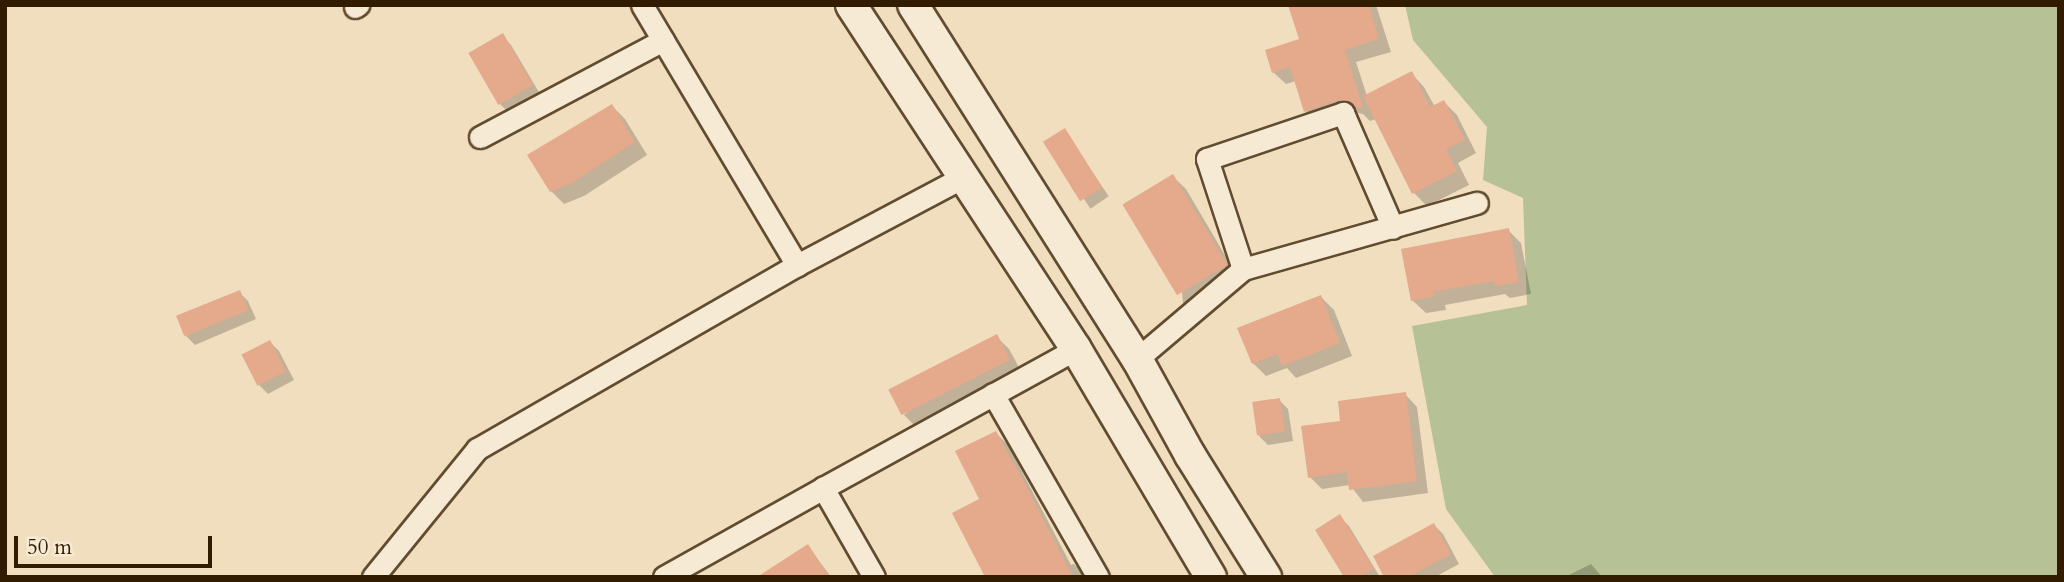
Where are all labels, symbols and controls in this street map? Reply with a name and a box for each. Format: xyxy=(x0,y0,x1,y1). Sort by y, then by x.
scale bar xyxy=(18,522,215,566)
text: 50 m xyxy=(27,533,72,562)

